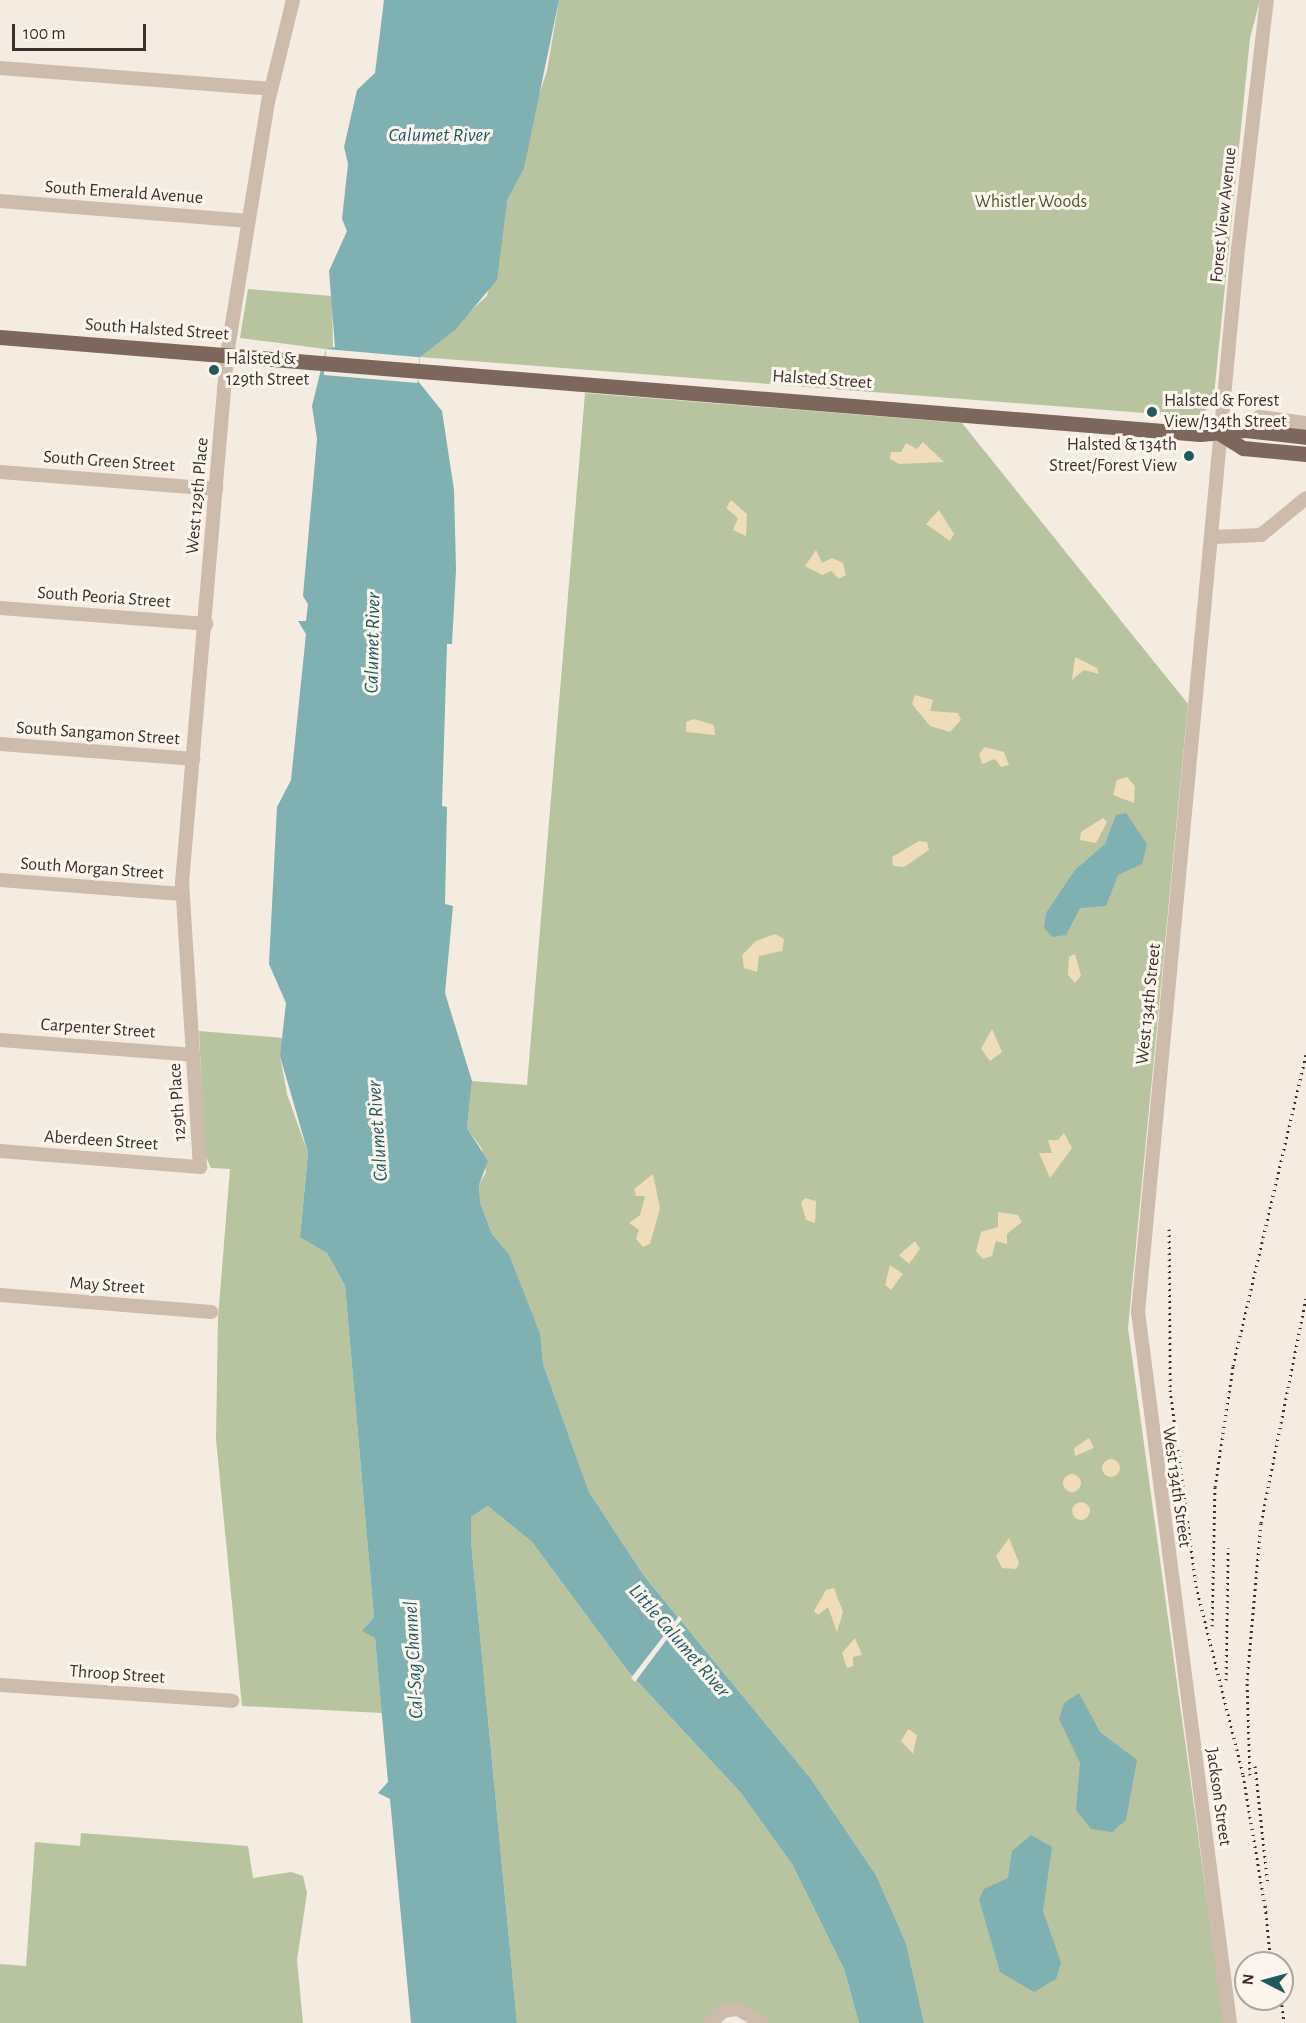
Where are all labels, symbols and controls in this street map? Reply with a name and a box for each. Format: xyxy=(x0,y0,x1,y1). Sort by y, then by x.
scale bar xyxy=(15,12,148,50)
text: 100 m xyxy=(23,25,66,43)
water label: Calumet River xyxy=(388,123,490,147)
street label: Forest View Avenue xyxy=(1206,146,1242,284)
street label: South Emerald Avenue xyxy=(44,177,204,209)
park label: Whistler Woods xyxy=(975,191,1087,213)
street label: South Halsted Street xyxy=(84,314,230,346)
place label: Halsted & 129th Street xyxy=(226,349,309,392)
marker: Halsted & 129th Street xyxy=(207,363,221,377)
street label: Halsted Street xyxy=(771,366,873,394)
place label: Halsted & Forest View/134th Street xyxy=(1164,391,1287,434)
marker: Halsted & Forest View/134th Street xyxy=(1145,405,1159,419)
place label: Halsted & 134th Street/Forest View xyxy=(1049,435,1177,478)
street label: West 129th Place xyxy=(182,437,214,555)
street label: South Green Street xyxy=(43,447,175,477)
marker: Halsted & 134th Street/Forest View xyxy=(1182,449,1196,463)
street label: South Peoria Street xyxy=(37,583,171,613)
water label: Calumet River xyxy=(360,592,386,694)
street label: South Sangamon Street xyxy=(15,718,181,750)
street label: South Morgan Street xyxy=(20,853,164,885)
street label: West 134th Street xyxy=(1132,942,1166,1066)
street label: Carpenter Street xyxy=(40,1014,156,1044)
street label: 129th Place xyxy=(164,1062,192,1142)
water label: Calumet River xyxy=(363,1080,393,1182)
street label: Aberdeen Street xyxy=(43,1126,159,1156)
street label: May Street xyxy=(69,1273,145,1299)
street label: West 134th Street xyxy=(1157,1425,1195,1549)
water label: Little Calumet River xyxy=(623,1580,735,1702)
water label: Cal-Sag Channel xyxy=(399,1600,429,1720)
street label: Throop Street xyxy=(68,1661,166,1689)
street label: Jackson Street xyxy=(1200,1747,1236,1847)
north arrow xyxy=(1234,1951,1294,2011)
text: N xyxy=(1240,1973,1257,1986)

